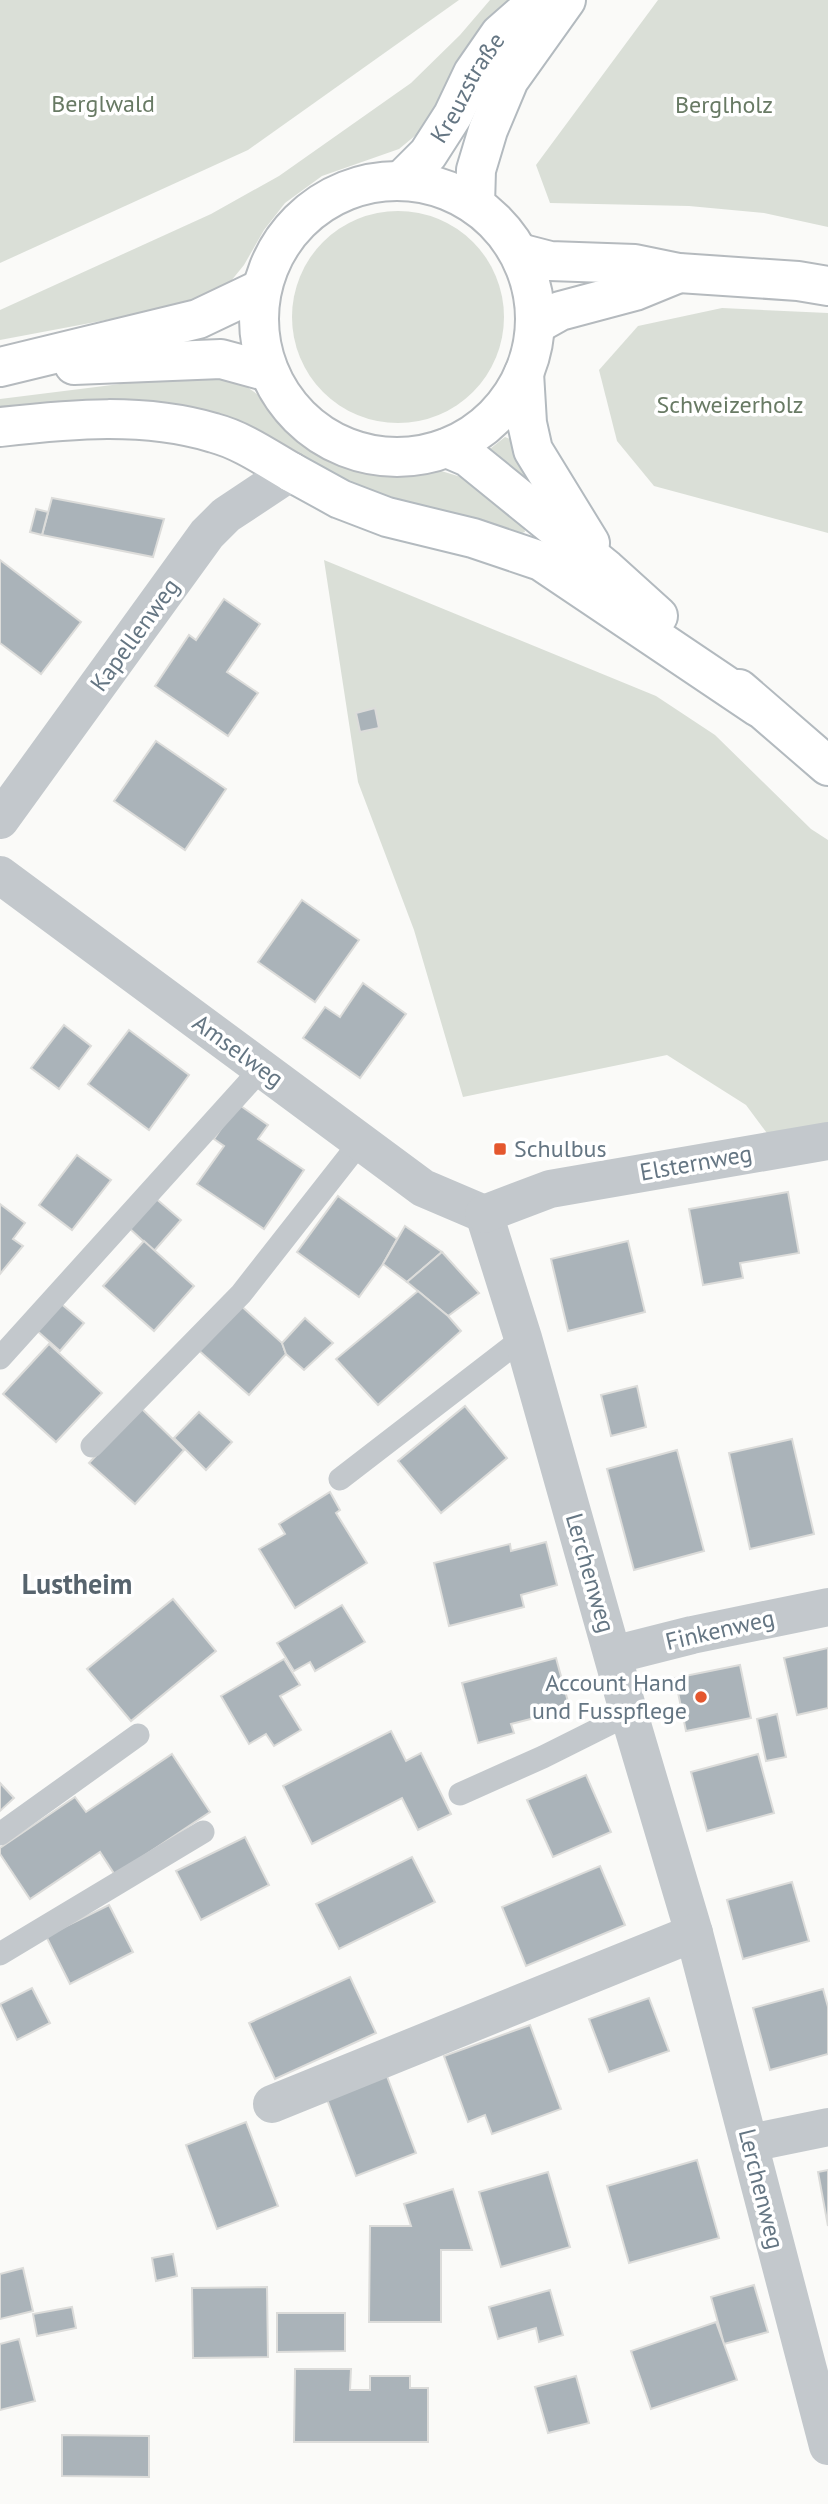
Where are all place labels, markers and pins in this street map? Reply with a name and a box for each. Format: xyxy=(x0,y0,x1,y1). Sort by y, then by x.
place label: Schulbus xyxy=(514,1133,607,1164)
marker: Schulbus xyxy=(492,1141,508,1157)
place label: Account Hand und Fusspflege xyxy=(532,1667,687,1726)
marker: Account Hand und Fusspflege xyxy=(693,1689,709,1705)

